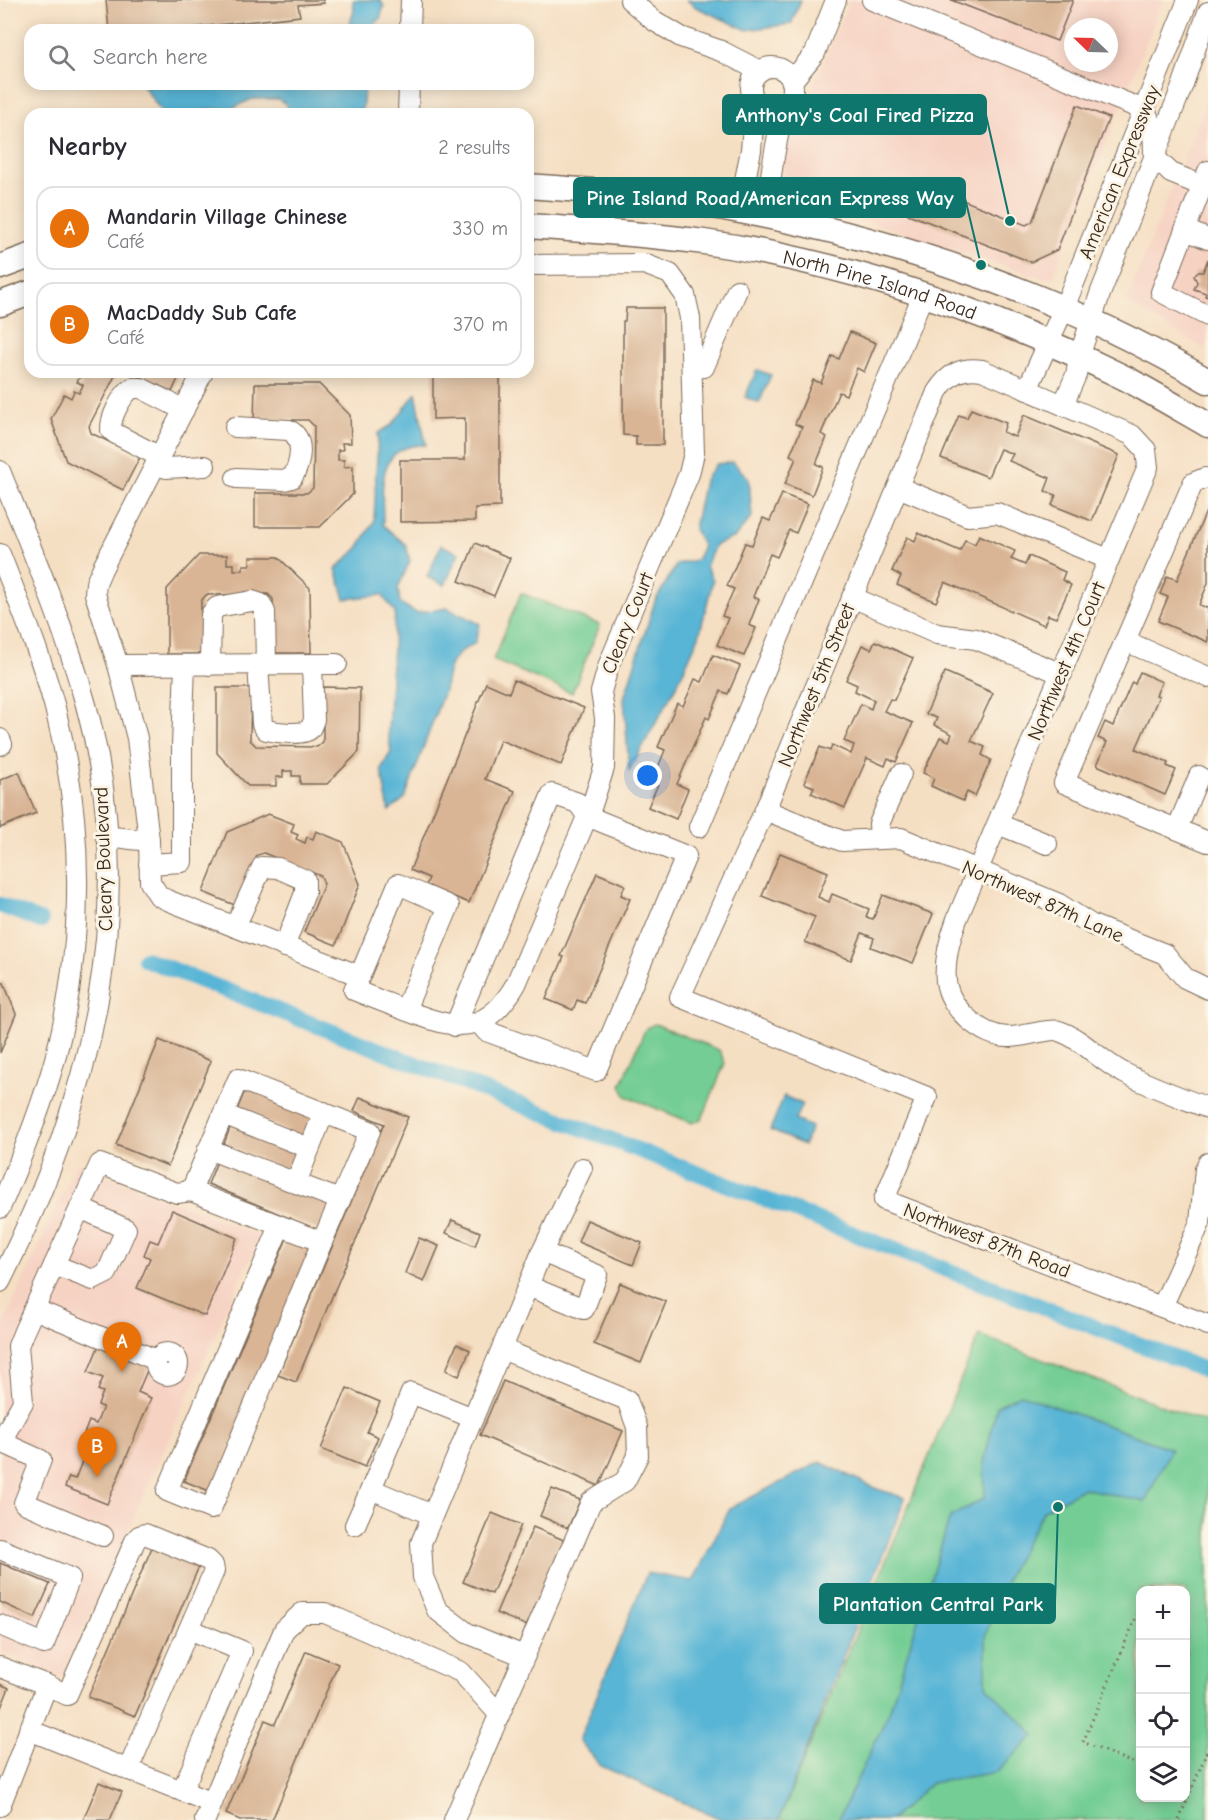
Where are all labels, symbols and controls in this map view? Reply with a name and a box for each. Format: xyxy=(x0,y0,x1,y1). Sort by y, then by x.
north arrow xyxy=(1064,18,1118,72)
search box xyxy=(24,24,534,90)
icon: search xyxy=(45,41,78,74)
text: Search here xyxy=(93,44,208,70)
street label: American Expressway xyxy=(1074,82,1165,263)
callout: Anthony's Coal Fired Pizza xyxy=(723,95,986,134)
text: Anthony's Coal Fired Pizza xyxy=(735,103,975,127)
text: Nearby xyxy=(48,132,127,162)
text: 2 results xyxy=(438,136,510,159)
callout: Pine Island Road/American Express Way xyxy=(574,178,965,217)
text: Pine Island Road/American Express Way xyxy=(586,186,954,210)
text: Mandarin Village Chinese xyxy=(107,204,347,230)
text: A xyxy=(64,217,75,240)
text: 330 m xyxy=(452,217,508,240)
text: Café xyxy=(107,230,145,253)
street label: North Pine Island Road xyxy=(781,246,980,325)
text: MacDaddy Sub Cafe xyxy=(107,300,297,326)
text: B xyxy=(63,313,76,336)
text: 370 m xyxy=(453,313,508,336)
text: Café xyxy=(107,326,145,349)
street label: Cleary Court xyxy=(597,568,659,677)
street label: Northwest 4th Court xyxy=(1023,577,1111,744)
street label: Northwest 5th Street xyxy=(773,599,860,770)
your location xyxy=(633,761,662,790)
street label: Cleary Boulevard xyxy=(89,786,118,932)
street label: Northwest 87th Lane xyxy=(958,855,1127,947)
street label: Northwest 87th Road xyxy=(900,1198,1073,1283)
pin: A xyxy=(102,1322,142,1372)
pin: B xyxy=(78,1428,116,1477)
callout: Plantation Central Park xyxy=(820,1584,1055,1623)
map controls xyxy=(1136,1586,1190,1802)
button: + xyxy=(1136,1586,1190,1640)
text: Plantation Central Park xyxy=(833,1592,1044,1616)
button: − xyxy=(1136,1640,1190,1694)
button: locate xyxy=(1136,1694,1190,1748)
button: layers xyxy=(1136,1748,1190,1802)

